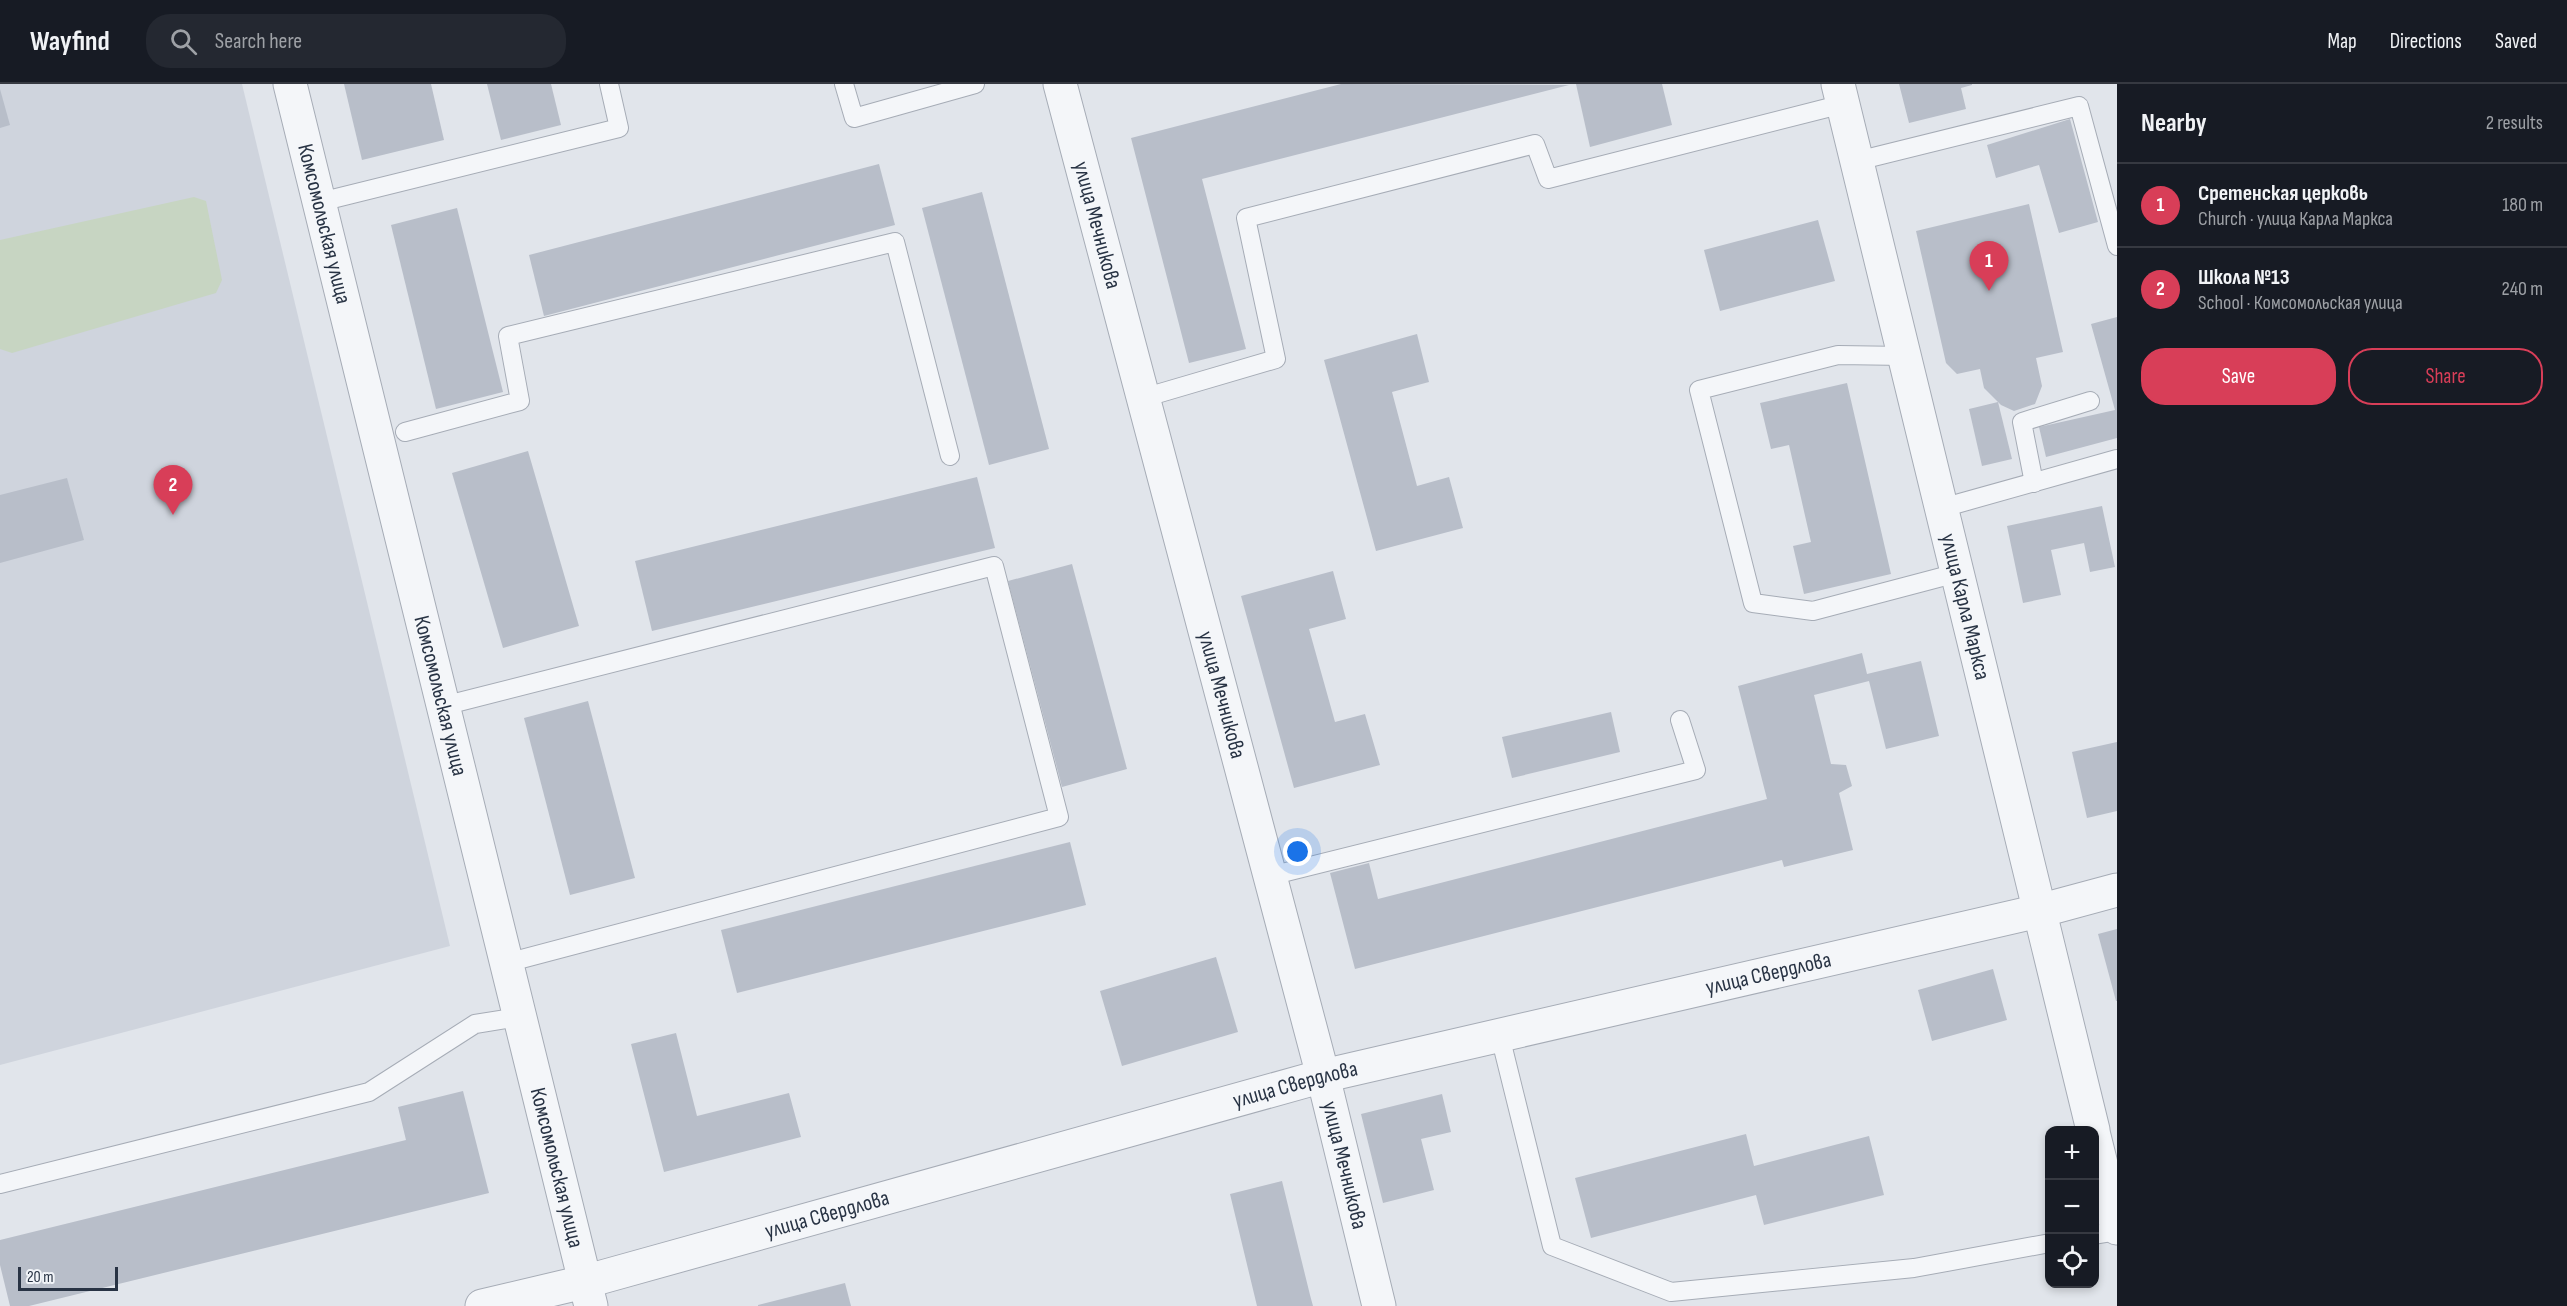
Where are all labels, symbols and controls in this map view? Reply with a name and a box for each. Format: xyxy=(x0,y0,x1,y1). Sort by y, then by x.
search box xyxy=(146,14,566,68)
text: Wayfind xyxy=(30,25,110,58)
icon: search xyxy=(167,25,200,58)
text: Search here xyxy=(215,28,302,55)
text: Map xyxy=(2327,29,2357,54)
text: Directions xyxy=(2390,29,2462,54)
text: Saved xyxy=(2495,29,2537,54)
text: Nearby xyxy=(2141,108,2207,139)
text: 2 results xyxy=(2486,111,2543,135)
street label: Комсомольская улица xyxy=(292,141,357,307)
street label: улица Мечникова xyxy=(1068,159,1127,292)
text: Сретенская церковь xyxy=(2198,180,2368,207)
text: 1 xyxy=(2157,193,2164,217)
text: 180 m xyxy=(2502,193,2543,217)
text: Church · улица Карла Маркса xyxy=(2198,207,2393,231)
pin: 1 xyxy=(1970,242,2008,291)
text: Школа №13 xyxy=(2198,264,2290,291)
text: 2 xyxy=(2156,277,2165,301)
text: 240 m xyxy=(2502,277,2543,301)
text: School · Комсомольская улица xyxy=(2198,291,2403,315)
button: Save xyxy=(2141,348,2336,405)
button: Share xyxy=(2348,348,2543,405)
pin: 2 xyxy=(154,466,192,515)
street label: улица Карла Маркса xyxy=(1935,531,1996,683)
street label: Комсомольская улица xyxy=(408,613,473,779)
street label: улица Мечникова xyxy=(1192,628,1252,761)
your location xyxy=(1283,837,1312,866)
street label: улица Свердлова xyxy=(1703,946,1834,1001)
street label: улица Свердлова xyxy=(1230,1055,1360,1114)
street label: Комсомольская улица xyxy=(524,1085,590,1250)
street label: улица Мечникова xyxy=(1316,1099,1373,1232)
map controls xyxy=(2045,1126,2099,1288)
button: + xyxy=(2045,1126,2099,1180)
button: − xyxy=(2045,1180,2099,1234)
street label: улица Свердлова xyxy=(762,1184,892,1244)
button: locate xyxy=(2045,1234,2099,1288)
scale bar xyxy=(18,1264,118,1292)
text: 20 m xyxy=(27,1268,54,1287)

